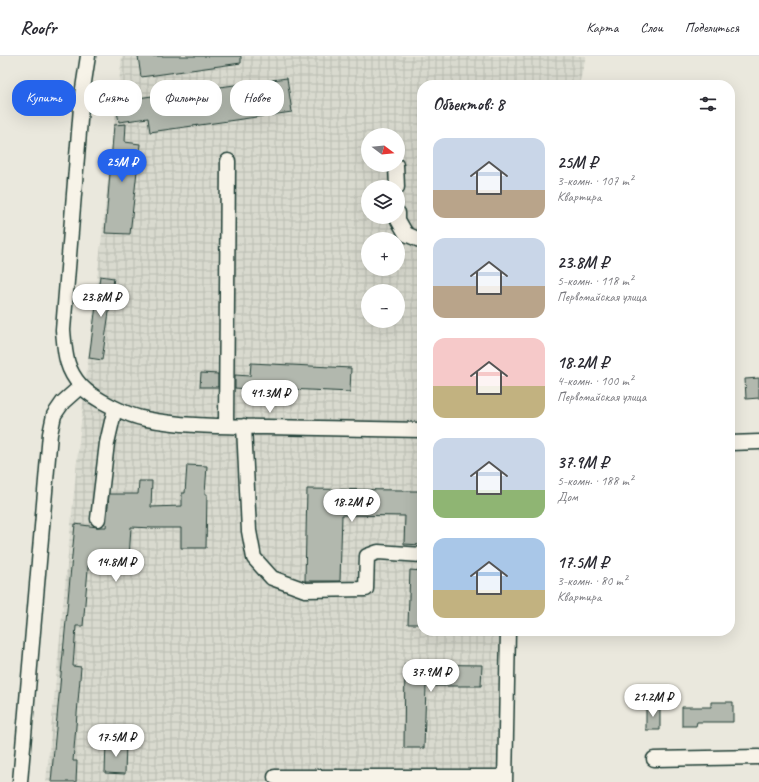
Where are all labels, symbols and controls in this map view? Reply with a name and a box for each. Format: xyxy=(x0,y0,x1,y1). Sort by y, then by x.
text: Roofr xyxy=(20,16,56,40)
text: Карта xyxy=(586,19,618,36)
text: Слои xyxy=(640,19,663,36)
text: Поделиться xyxy=(685,19,739,36)
chip: Купить xyxy=(12,80,76,116)
chip: Снять xyxy=(84,80,142,116)
chip: Фильтры xyxy=(150,80,222,116)
chip: Новое xyxy=(230,80,284,116)
icon: filters xyxy=(697,93,719,115)
text: Объектов: 8 xyxy=(433,94,504,115)
north arrow xyxy=(361,128,405,172)
map controls xyxy=(361,128,405,328)
pin: 25M ₽ xyxy=(94,149,150,183)
text: 25M ₽ xyxy=(557,152,597,173)
text: 25M ₽ xyxy=(107,154,137,170)
icon: home xyxy=(465,154,513,202)
text: 3-комн. · 107 m² xyxy=(557,173,633,189)
button: layers xyxy=(361,180,405,224)
text: Квартира xyxy=(557,189,601,205)
button: + xyxy=(361,232,405,276)
text: 23.8M ₽ xyxy=(557,252,609,273)
icon: home xyxy=(465,254,513,302)
text: 5-комн. · 118 m² xyxy=(557,273,633,289)
pin: 23.8M ₽ xyxy=(64,284,138,318)
button: − xyxy=(361,284,405,328)
text: 23.8M ₽ xyxy=(81,289,121,305)
text: Первомайская улица xyxy=(557,289,646,305)
text: 18.2M ₽ xyxy=(557,352,609,373)
icon: home xyxy=(465,354,513,402)
text: 4-комн. · 100 m² xyxy=(557,373,633,389)
pin: 41.3M ₽ xyxy=(233,380,307,414)
text: 41.3M ₽ xyxy=(250,385,290,401)
text: Первомайская улица xyxy=(557,389,646,405)
text: 37.9M ₽ xyxy=(557,452,608,473)
icon: home xyxy=(465,454,513,502)
text: 5-комн. · 188 m² xyxy=(557,473,633,489)
pin: 18.2M ₽ xyxy=(315,489,389,523)
text: Дом xyxy=(557,489,578,505)
text: 18.2M ₽ xyxy=(332,494,372,510)
pin: 14.8M ₽ xyxy=(79,549,153,583)
text: 17.5M ₽ xyxy=(557,552,608,573)
text: 14.8M ₽ xyxy=(96,554,136,570)
icon: home xyxy=(465,554,513,602)
text: 3-комн. · 80 m² xyxy=(557,573,627,589)
text: Квартира xyxy=(557,589,601,605)
pin: 37.9M ₽ xyxy=(394,659,468,693)
text: 37.9M ₽ xyxy=(411,664,451,680)
pin: 21.2M ₽ xyxy=(616,684,690,718)
text: 21.2M ₽ xyxy=(633,689,673,705)
pin: 17.5M ₽ xyxy=(79,724,153,758)
text: 17.5M ₽ xyxy=(96,729,136,745)

